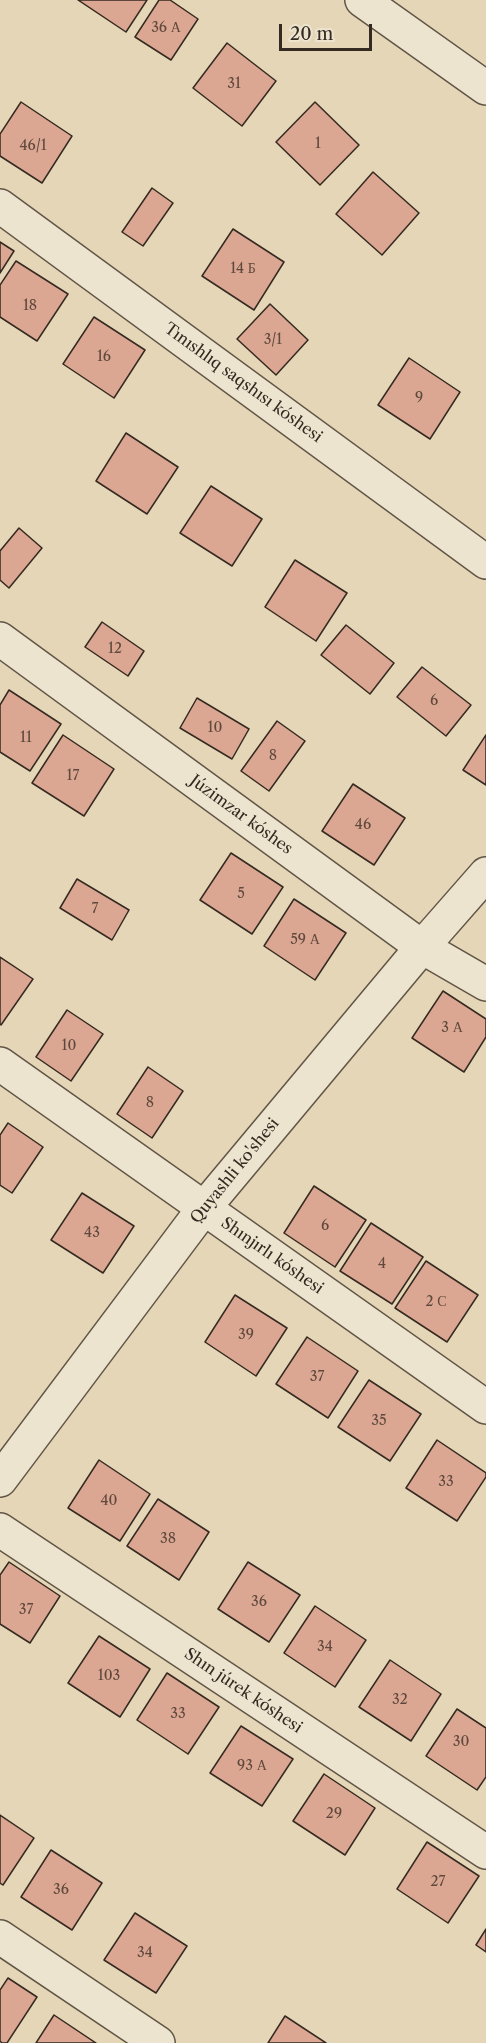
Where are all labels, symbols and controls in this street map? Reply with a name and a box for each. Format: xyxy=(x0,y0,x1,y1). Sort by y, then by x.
scale bar xyxy=(282,12,375,50)
house number: 36 А xyxy=(151,20,181,36)
text: 20 m xyxy=(290,23,333,45)
house number: 31 xyxy=(227,76,241,92)
house number: 1 xyxy=(315,136,321,152)
house number: 46/1 xyxy=(19,138,47,154)
house number: 14 Б xyxy=(230,261,256,277)
house number: 18 xyxy=(23,298,37,314)
street label: Tınıshlıq saqshısı kóshesi xyxy=(160,319,326,447)
house number: 3/1 xyxy=(264,332,282,348)
house number: 16 xyxy=(97,349,111,365)
house number: 9 xyxy=(415,390,423,406)
house number: 12 xyxy=(108,641,122,657)
house number: 6 xyxy=(430,693,438,709)
house number: 10 xyxy=(208,720,222,736)
house number: 11 xyxy=(20,730,32,746)
house number: 8 xyxy=(269,748,277,764)
house number: 17 xyxy=(67,768,79,784)
street label: Júzimzar kóshes xyxy=(186,771,296,859)
house number: 46 xyxy=(355,817,371,833)
house number: 5 xyxy=(237,886,245,902)
house number: 7 xyxy=(92,901,98,917)
house number: 59 А xyxy=(290,932,320,948)
house number: 3 А xyxy=(441,1020,463,1036)
house number: 10 xyxy=(62,1038,76,1054)
house number: 8 xyxy=(146,1095,154,1111)
street label: Quyashli ko'shesi xyxy=(187,1114,283,1228)
street label: Shınjırlı kóshesi xyxy=(217,1214,327,1298)
house number: 6 xyxy=(321,1218,329,1234)
house number: 43 xyxy=(84,1225,100,1241)
house number: 4 xyxy=(378,1256,386,1272)
house number: 2 С xyxy=(425,1294,447,1310)
house number: 39 xyxy=(238,1327,254,1343)
house number: 37 xyxy=(310,1369,324,1385)
house number: 35 xyxy=(371,1413,387,1429)
house number: 33 xyxy=(438,1474,454,1490)
house number: 40 xyxy=(101,1493,117,1509)
house number: 38 xyxy=(160,1531,176,1547)
house number: 36 xyxy=(251,1594,267,1610)
house number: 37 xyxy=(19,1602,33,1618)
house number: 34 xyxy=(317,1639,333,1655)
street label: Shın júrek kóshesi xyxy=(180,1644,306,1738)
house number: 103 xyxy=(98,1668,120,1684)
house number: 32 xyxy=(392,1692,408,1708)
house number: 33 xyxy=(170,1706,186,1722)
house number: 30 xyxy=(453,1734,469,1750)
house number: 93 А xyxy=(237,1758,267,1774)
house number: 29 xyxy=(326,1806,342,1822)
house number: 27 xyxy=(431,1874,445,1890)
house number: 36 xyxy=(53,1882,69,1898)
house number: 34 xyxy=(137,1945,153,1961)

